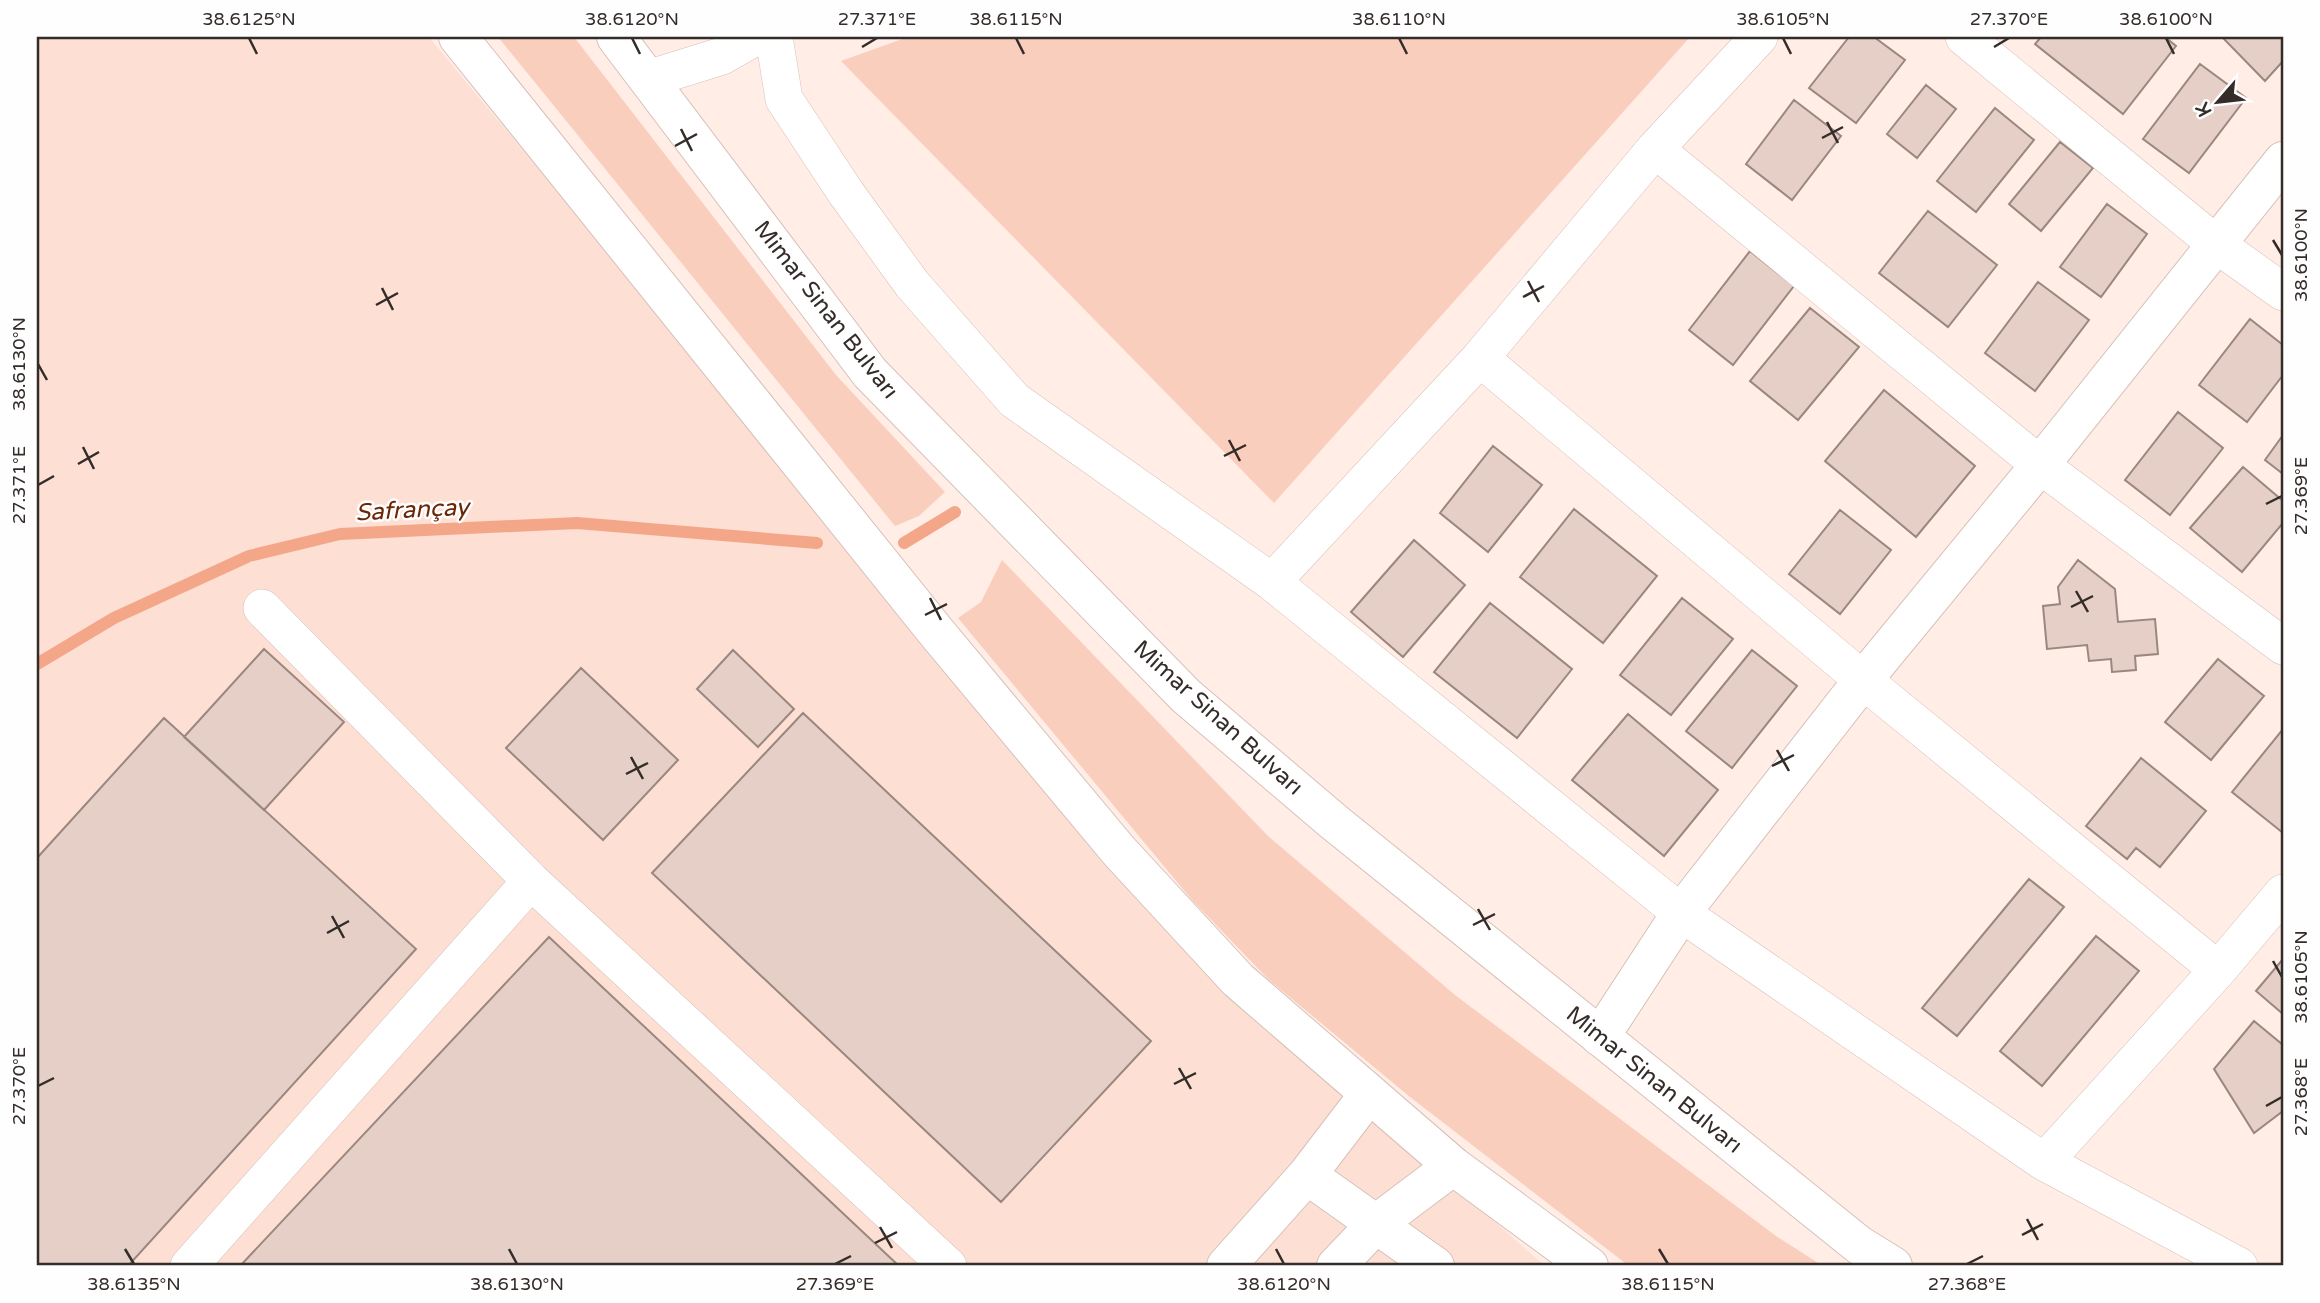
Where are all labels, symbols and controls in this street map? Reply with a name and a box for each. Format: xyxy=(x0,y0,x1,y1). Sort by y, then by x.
text: 38.6125°N xyxy=(202,8,296,30)
text: 38.6120°N xyxy=(585,8,679,30)
text: 27.371°E xyxy=(838,8,916,30)
text: 38.6115°N xyxy=(969,8,1063,30)
text: 38.6110°N xyxy=(1352,8,1446,30)
text: 38.6105°N xyxy=(1736,8,1830,30)
text: 27.370°E xyxy=(1970,8,2048,30)
text: 38.6100°N xyxy=(2119,8,2213,30)
north arrow xyxy=(2184,66,2254,136)
text: K xyxy=(2191,98,2217,120)
text: 38.6100°N xyxy=(2290,208,2312,302)
street label: Mimar Sinan Bulvarı xyxy=(748,215,904,405)
text: 38.6130°N xyxy=(8,317,30,411)
text: 27.371°E xyxy=(8,446,30,524)
text: 27.369°E xyxy=(2290,457,2312,535)
water label: Safrançay xyxy=(355,492,472,527)
street label: Mimar Sinan Bulvarı xyxy=(1128,635,1308,801)
text: 38.6105°N xyxy=(2290,930,2312,1024)
street label: Mimar Sinan Bulvarı xyxy=(1560,1000,1748,1160)
text: 27.370°E xyxy=(8,1047,30,1125)
text: 27.368°E xyxy=(2290,1058,2312,1136)
text: 38.6135°N xyxy=(87,1273,181,1295)
text: 38.6130°N xyxy=(470,1273,564,1295)
text: 27.369°E xyxy=(796,1273,874,1295)
text: 38.6120°N xyxy=(1237,1273,1331,1295)
text: 38.6115°N xyxy=(1621,1273,1715,1295)
text: 27.368°E xyxy=(1928,1273,2006,1295)

